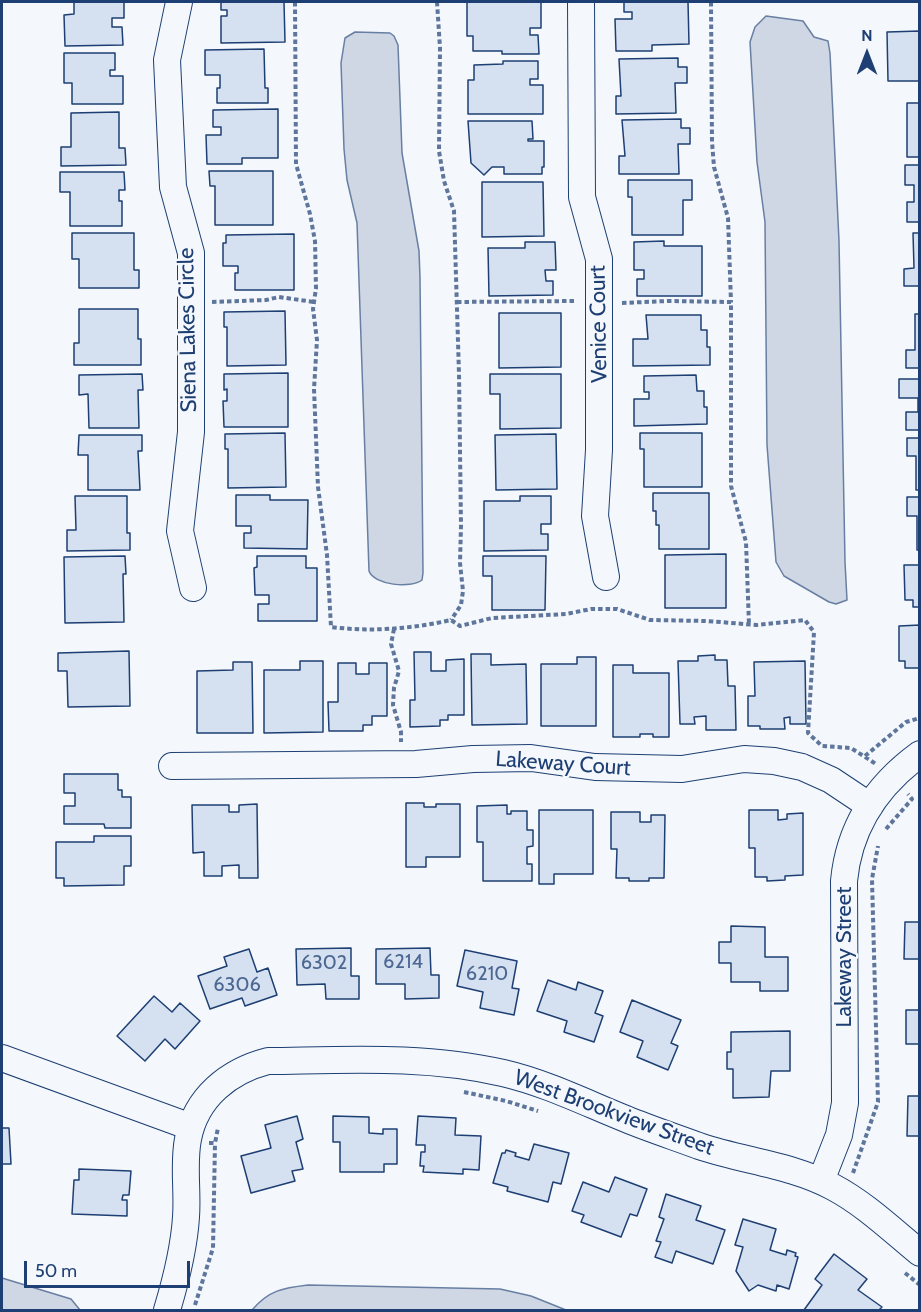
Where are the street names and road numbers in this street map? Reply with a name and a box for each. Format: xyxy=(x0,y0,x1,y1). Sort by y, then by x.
street label: Siena Lakes Circle xyxy=(173,247,203,413)
street label: Venice Court xyxy=(585,265,613,383)
street label: Lakeway Court xyxy=(494,746,632,782)
street label: Lakeway Street xyxy=(832,887,858,1027)
street label: West Brookview Street xyxy=(511,1065,717,1161)

